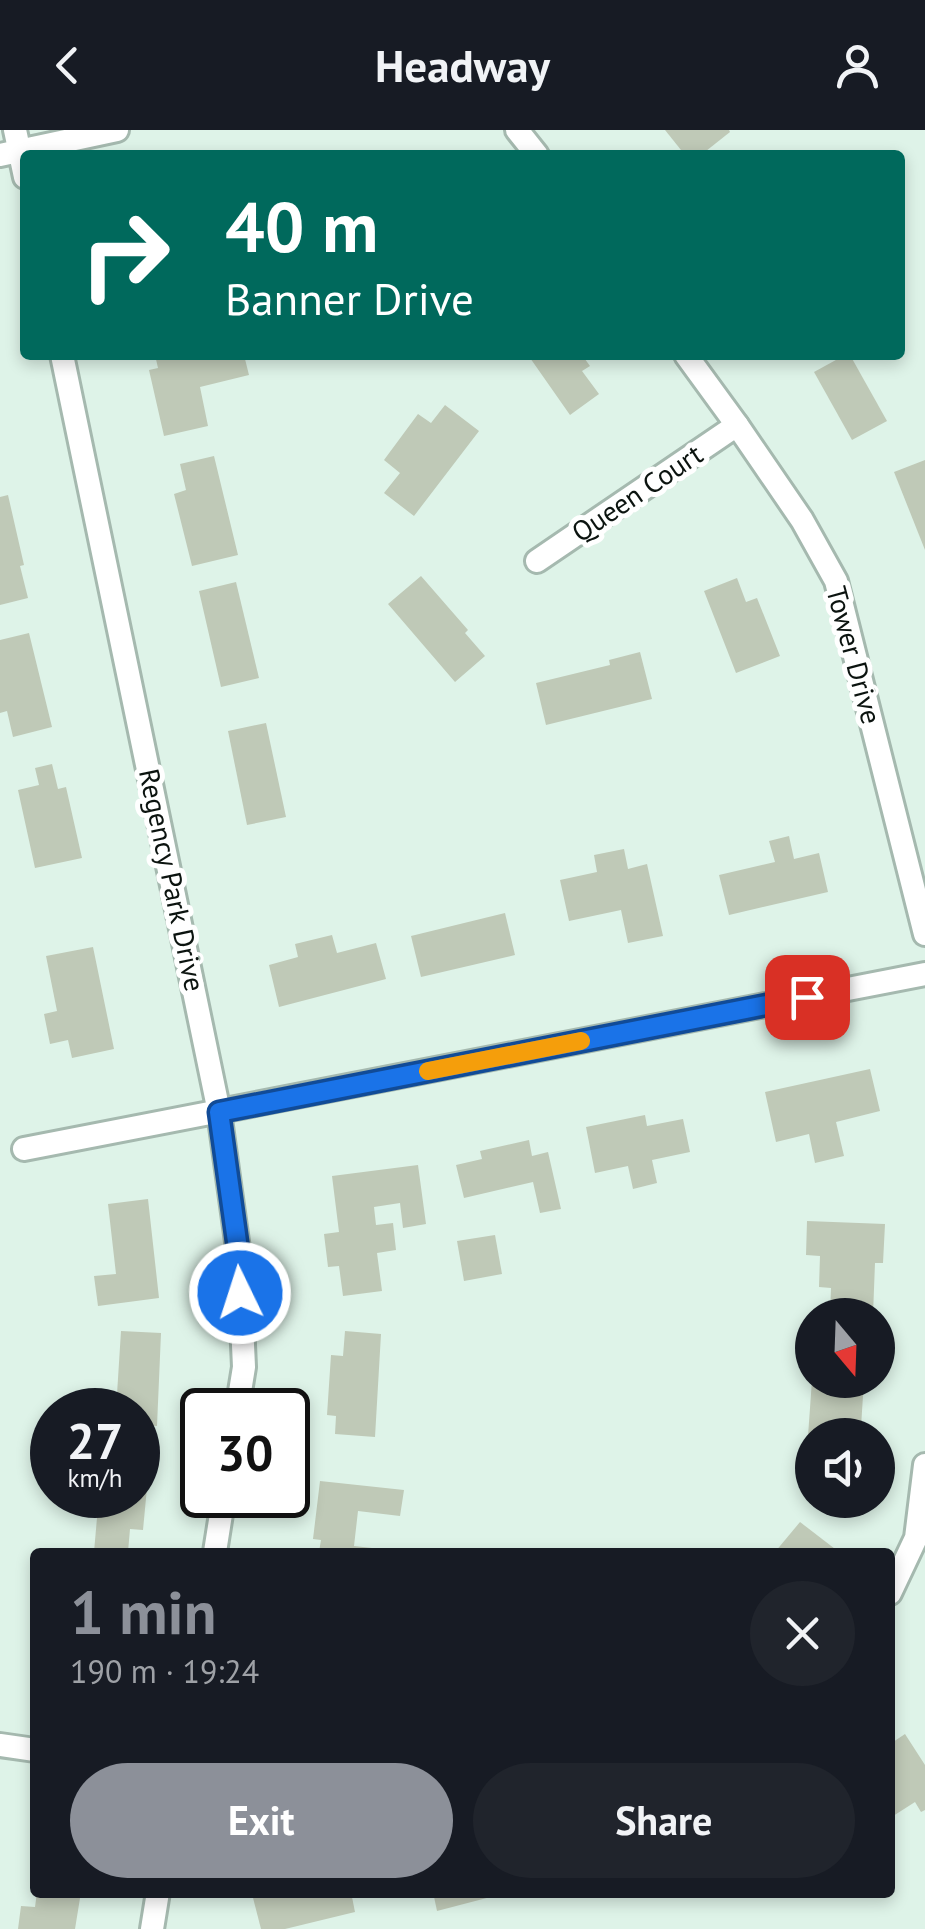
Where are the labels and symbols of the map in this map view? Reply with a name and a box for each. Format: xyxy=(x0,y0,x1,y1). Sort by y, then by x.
street label: Queen Court xyxy=(564,435,710,550)
street label: Tower Drive xyxy=(818,582,891,728)
street label: Regency Park Drive xyxy=(131,765,214,995)
pin xyxy=(765,955,850,1040)
position arrow xyxy=(188,1241,292,1345)
north arrow xyxy=(795,1298,895,1398)
speed limit sign: 30 xyxy=(180,1388,310,1518)

